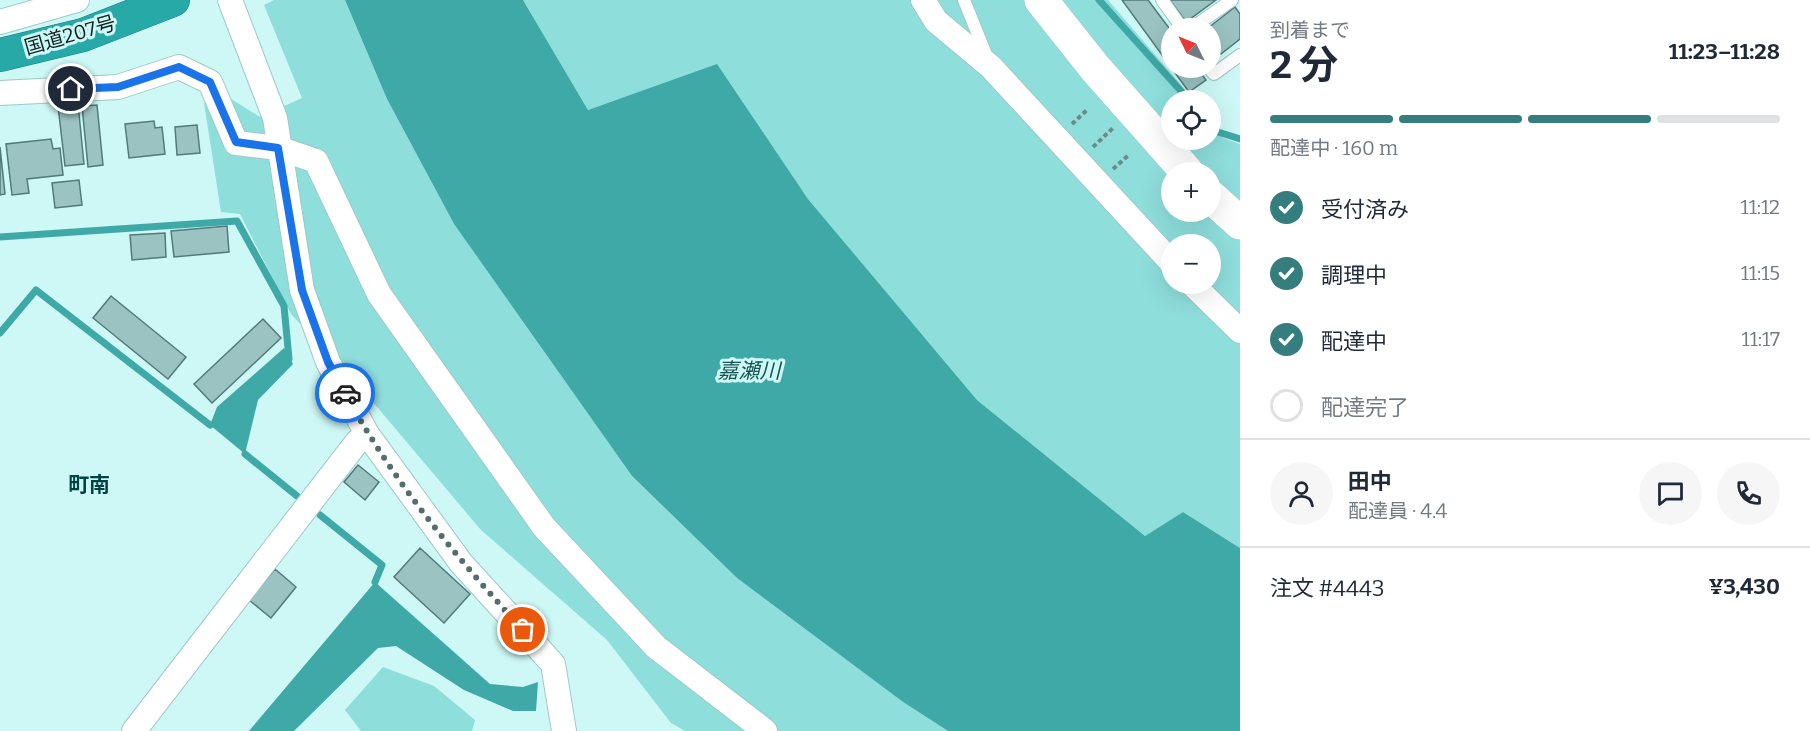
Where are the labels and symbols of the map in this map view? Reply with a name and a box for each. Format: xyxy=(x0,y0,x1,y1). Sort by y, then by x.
street label: 国道207号 xyxy=(22,11,118,59)
north arrow xyxy=(1161,18,1221,78)
pin xyxy=(45,63,96,114)
water label: 嘉瀬川 xyxy=(718,358,782,384)
courier xyxy=(315,363,375,423)
district label: 町南 xyxy=(68,472,110,498)
pin xyxy=(497,604,548,655)

